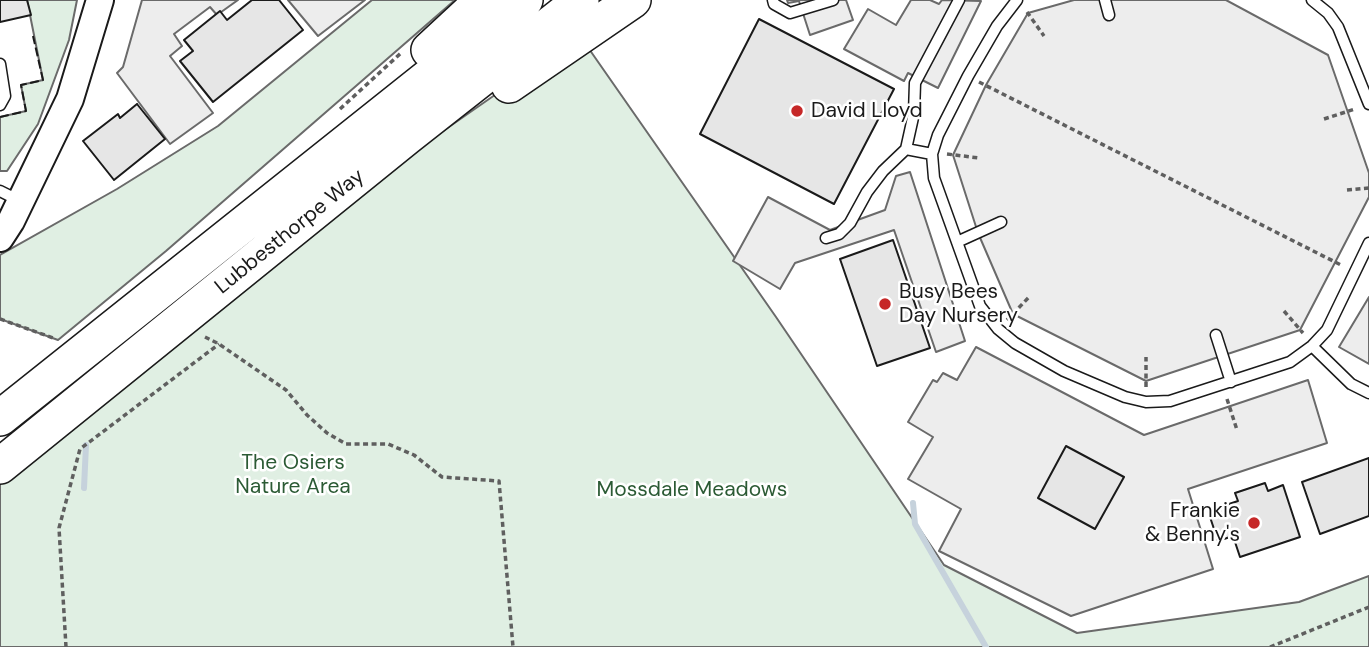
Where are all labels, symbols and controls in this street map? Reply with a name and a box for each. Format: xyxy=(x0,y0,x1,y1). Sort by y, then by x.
place label: David Lloyd xyxy=(811,98,923,124)
marker: David Lloyd xyxy=(789,103,805,119)
street label: Lubbesthorpe Way xyxy=(210,164,370,300)
place label: Busy Bees Day Nursery xyxy=(899,279,1018,329)
marker: Busy Bees Day Nursery xyxy=(877,296,893,312)
park label: The Osiers Nature Area xyxy=(235,450,351,500)
park label: Mossdale Meadows xyxy=(597,477,787,503)
place label: Frankie & Benny's xyxy=(1145,498,1240,548)
marker: Frankie & Benny's xyxy=(1246,515,1262,531)

